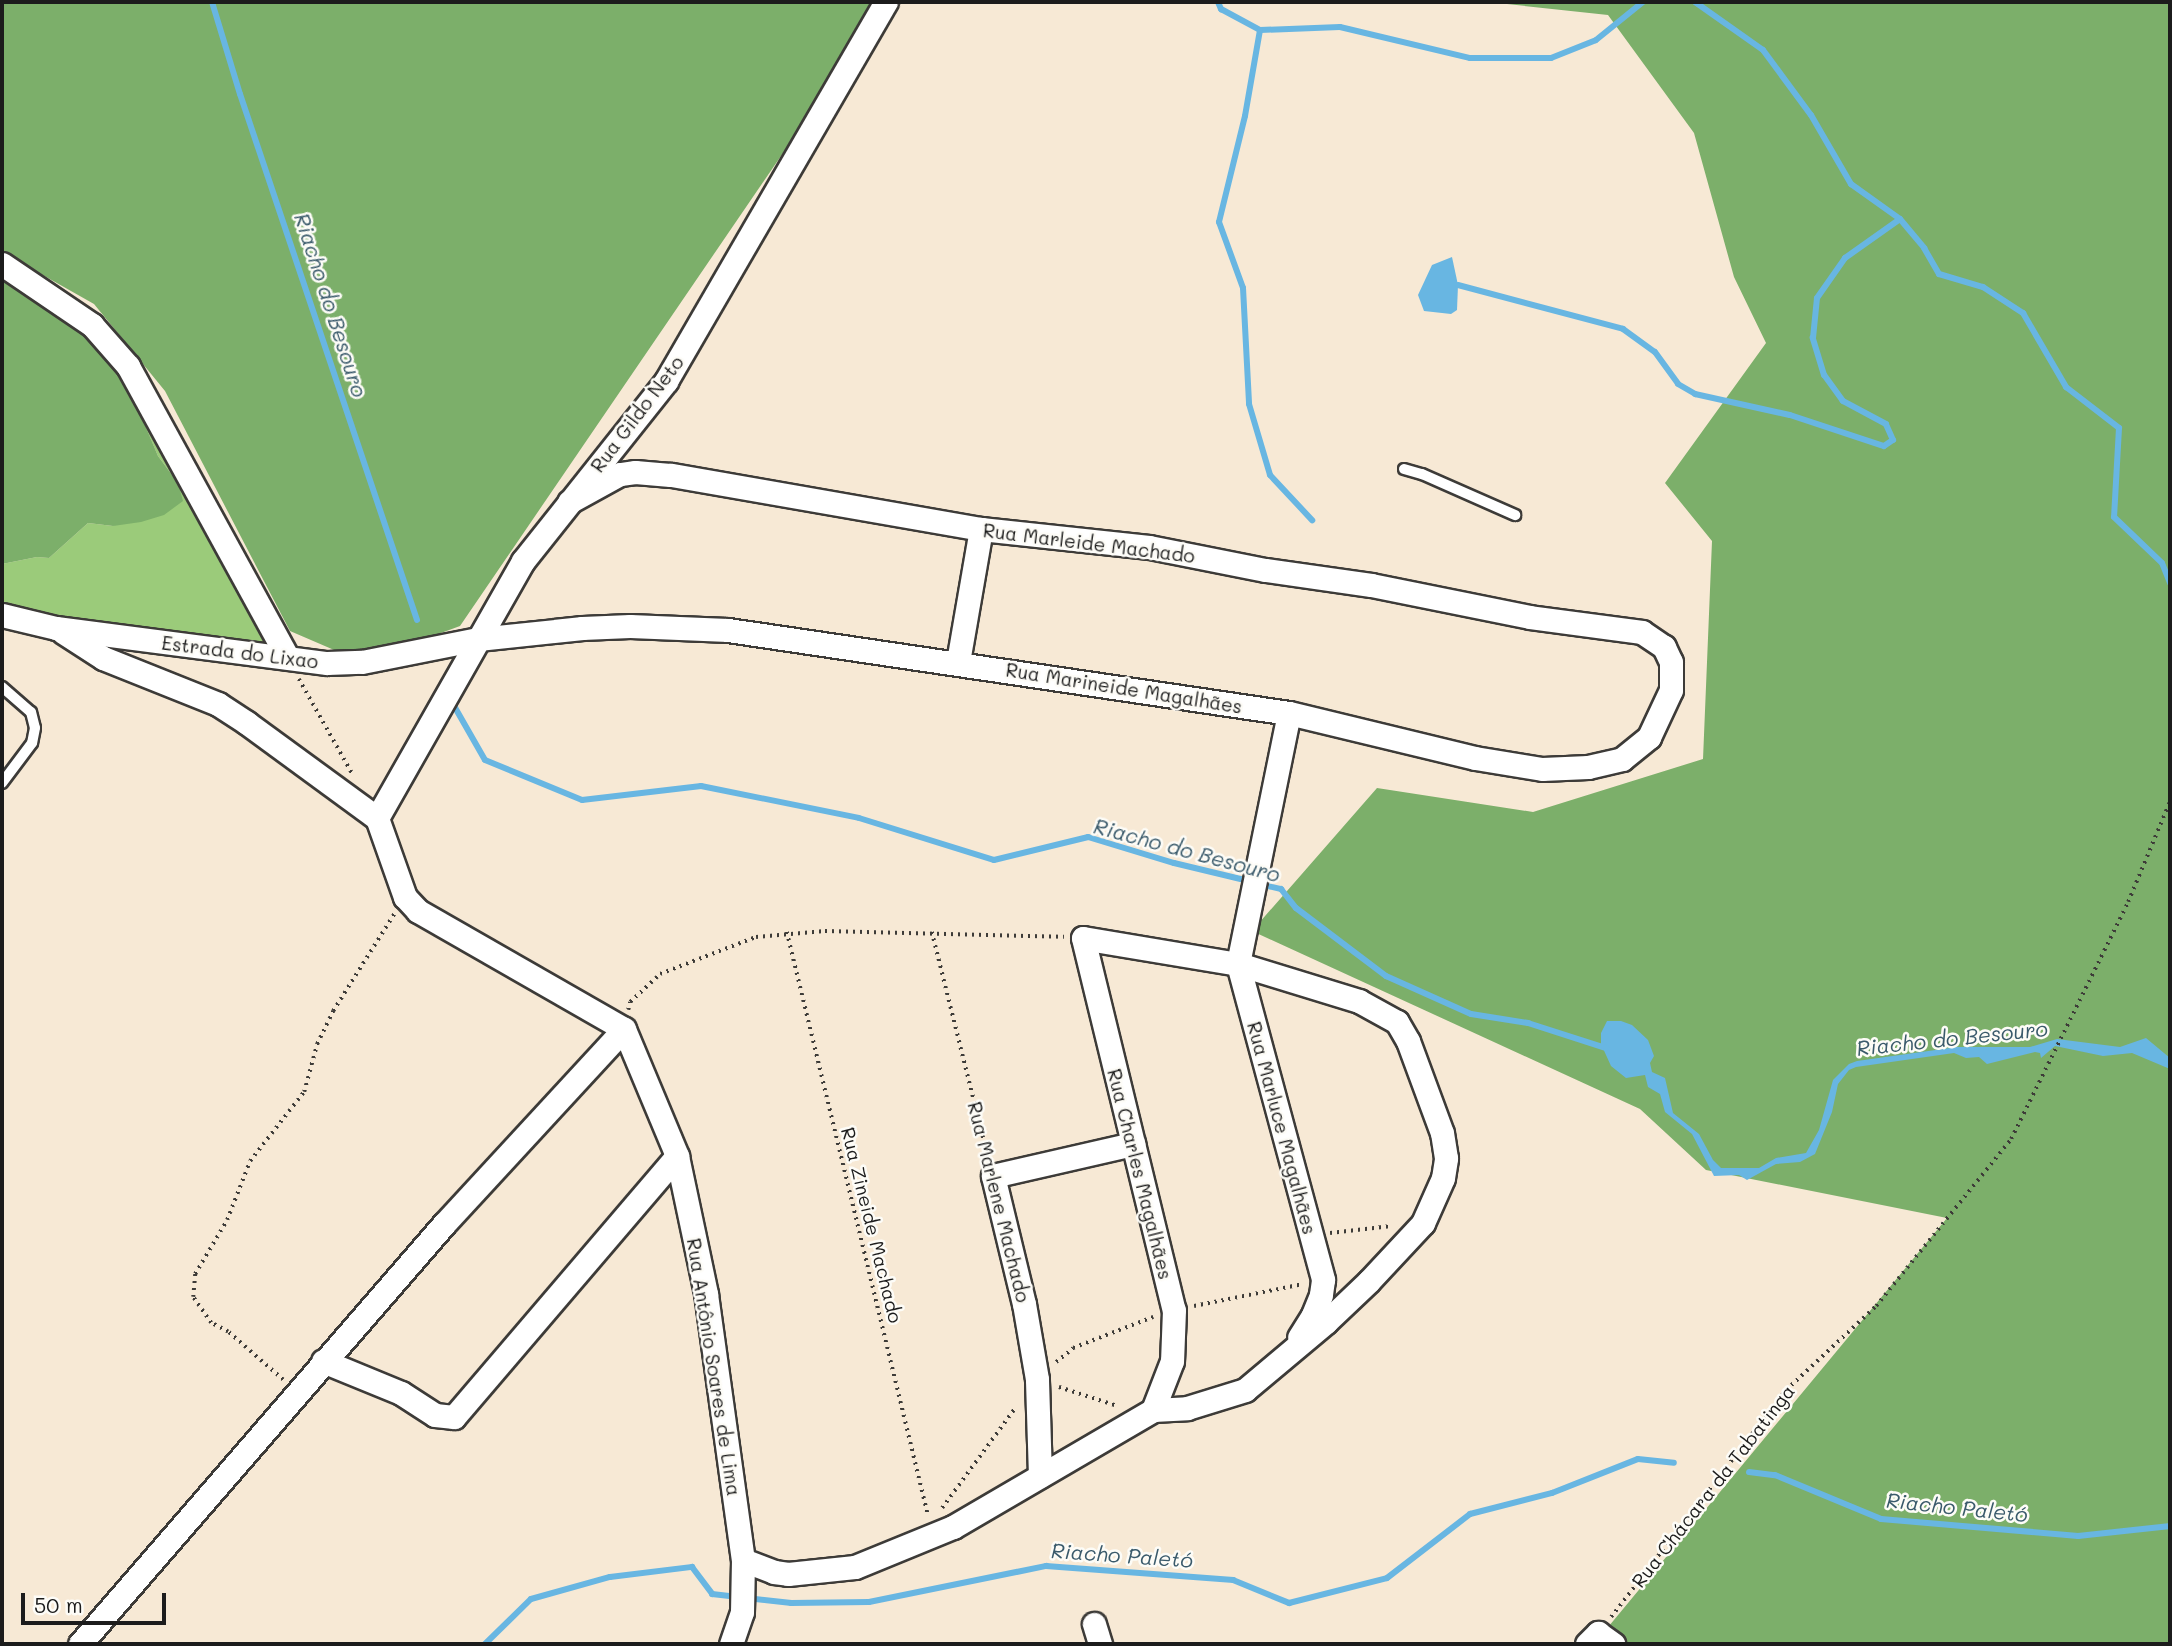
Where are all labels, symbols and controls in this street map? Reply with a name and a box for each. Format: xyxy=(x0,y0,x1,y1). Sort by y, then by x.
water label: Riacho do Besouro xyxy=(289,210,373,400)
street label: Rua Gildo Neto xyxy=(586,351,688,477)
street label: Rua Marleide Machado xyxy=(982,519,1196,567)
street label: Estrada do Lixao xyxy=(160,631,320,673)
street label: Rua Marineide Magalhães xyxy=(1004,658,1244,718)
water label: Riacho do Besouro xyxy=(1091,813,1283,887)
water label: Riacho do Besouro xyxy=(1855,1015,2049,1061)
street label: Rua Marluce Magalhães xyxy=(1243,1019,1321,1237)
street label: Rua Charles Magalhães xyxy=(1103,1066,1177,1282)
street label: Rua Marlene Machado xyxy=(963,1099,1035,1305)
street label: Rua Zineide Machado xyxy=(837,1125,907,1325)
street label: Rua Antônio Soares de Lima xyxy=(682,1237,746,1497)
street label: Rua Chácara da Tabatinga xyxy=(1627,1380,1799,1592)
water label: Riacho Paletó xyxy=(1885,1487,2029,1527)
water label: Riacho Paletó xyxy=(1050,1537,1194,1573)
scale bar xyxy=(24,1580,170,1624)
text: 50 m xyxy=(34,1591,83,1618)

